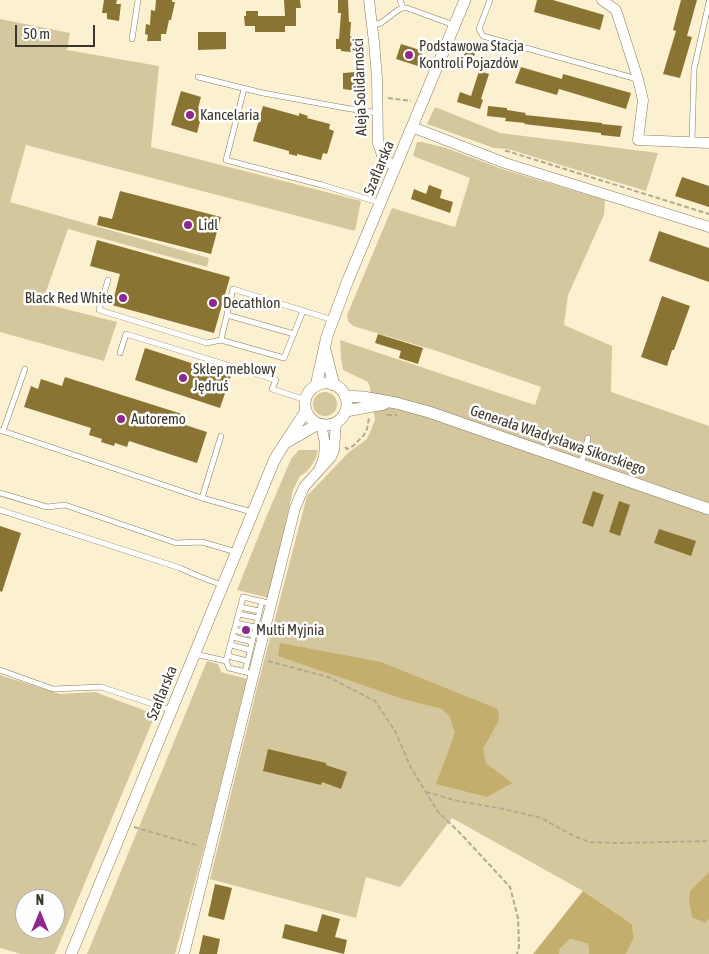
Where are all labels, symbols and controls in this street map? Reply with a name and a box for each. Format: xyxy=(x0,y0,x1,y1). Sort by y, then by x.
scale bar xyxy=(18,15,98,47)
text: 50 m xyxy=(23,25,50,42)
place label: Podstawowa Stacja Kontroli Pojazdów xyxy=(419,37,524,72)
street label: Aleja Solidarności xyxy=(349,38,371,136)
marker: Podstawowa Stacja Kontroli Pojazdów xyxy=(403,49,415,61)
place label: Kancelaria xyxy=(200,106,259,124)
marker: Kancelaria xyxy=(184,109,196,121)
street label: Szaflarska xyxy=(360,138,398,198)
place label: Lidl xyxy=(198,216,218,234)
marker: Lidl xyxy=(182,219,194,231)
place label: Black Red White xyxy=(25,289,113,307)
marker: Black Red White xyxy=(117,292,129,304)
place label: Decathlon xyxy=(223,294,280,312)
marker: Decathlon xyxy=(207,297,219,309)
place label: Sklep meblowy Jędruś xyxy=(193,360,276,395)
marker: Sklep meblowy Jędruś xyxy=(177,372,189,384)
street label: Generała Władysława Sikorskiego xyxy=(468,401,648,479)
place label: Autoremo xyxy=(131,410,186,428)
marker: Autoremo xyxy=(115,413,127,425)
place label: Multi Myjnia xyxy=(256,621,324,639)
marker: Multi Myjnia xyxy=(240,624,252,636)
street label: Szaflarska xyxy=(143,663,181,723)
north arrow xyxy=(15,889,65,939)
text: N xyxy=(36,892,44,908)

